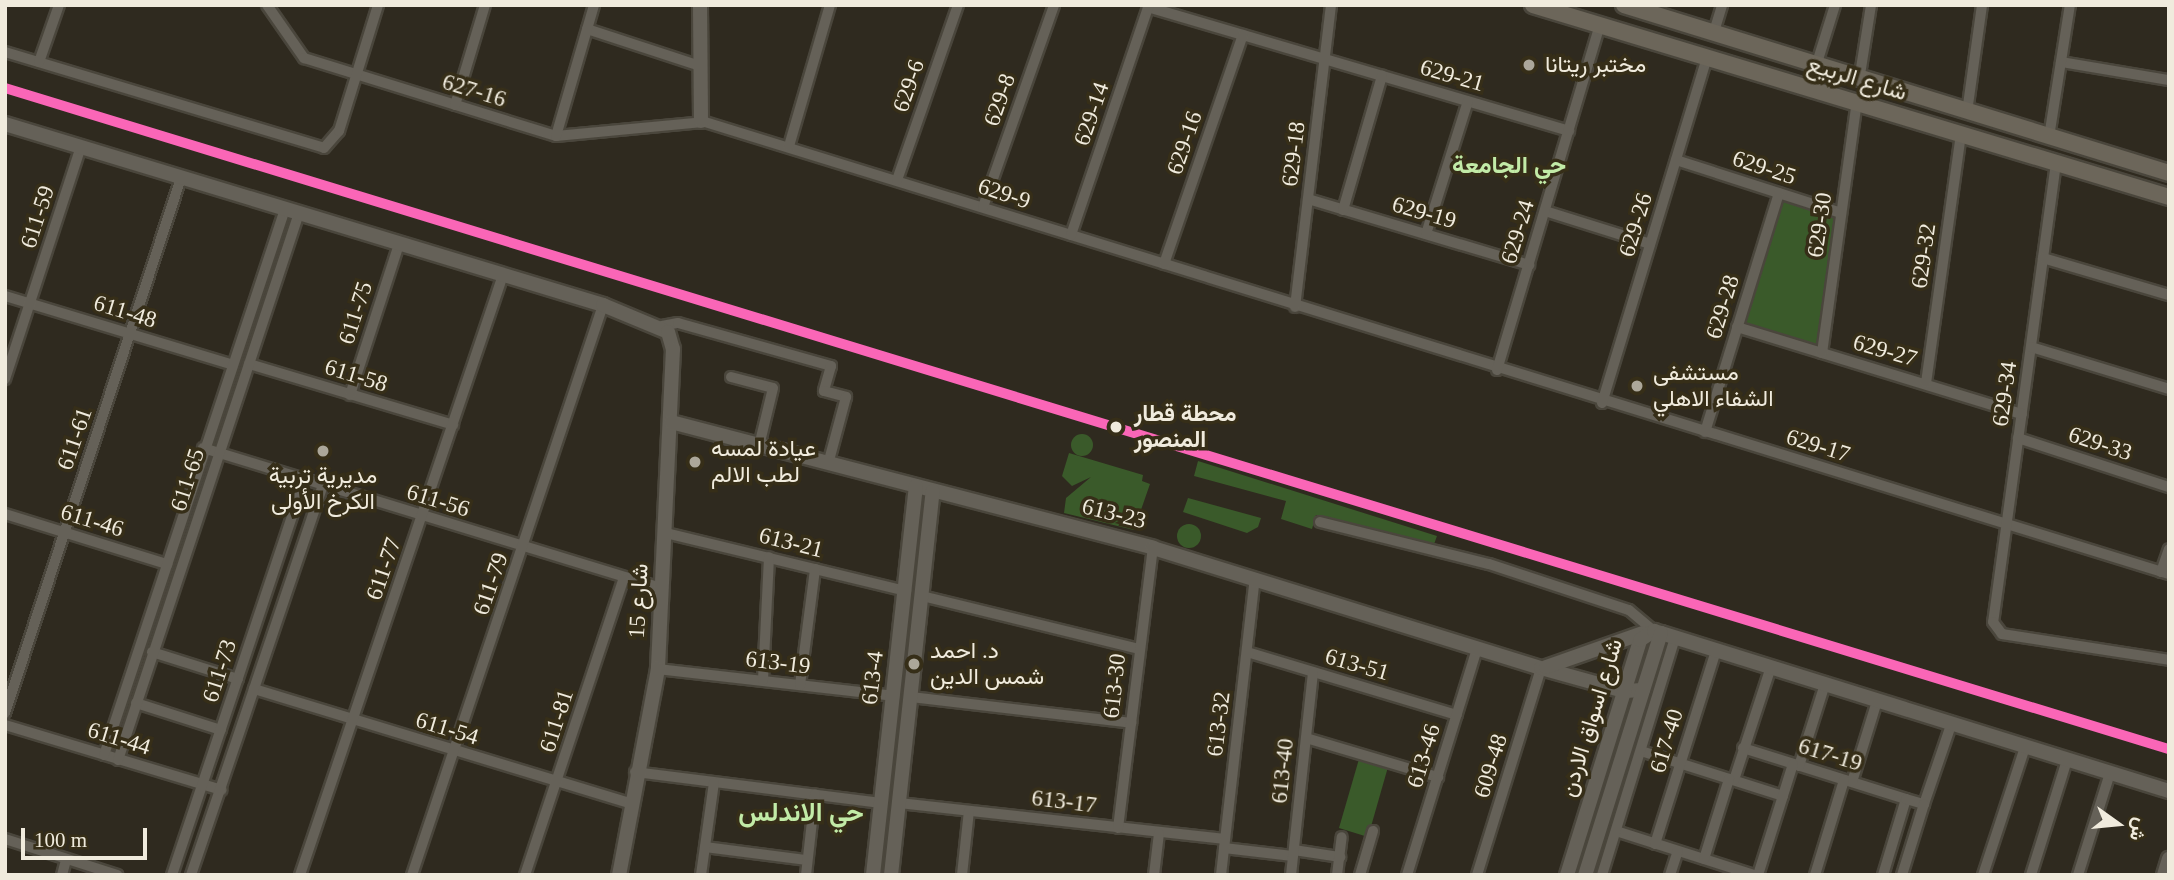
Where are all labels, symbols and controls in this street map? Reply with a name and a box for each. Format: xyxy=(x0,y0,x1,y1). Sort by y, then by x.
place label: مختبر ريتانا xyxy=(1545,51,1646,79)
street label: شارع الربيع xyxy=(1804,51,1910,107)
street label: 629-21 xyxy=(1417,54,1487,98)
marker: مختبر ريتانا xyxy=(1519,55,1539,75)
street label: 629-6 xyxy=(887,56,931,116)
street label: 627-16 xyxy=(439,68,509,114)
street label: 629-8 xyxy=(978,70,1022,130)
street label: 629-14 xyxy=(1068,79,1116,149)
street label: 629-16 xyxy=(1161,108,1209,178)
street label: 629-18 xyxy=(1276,120,1312,188)
street label: 629-25 xyxy=(1729,145,1799,191)
district label: حي الجامعة xyxy=(1452,152,1566,180)
street label: 629-9 xyxy=(974,173,1034,215)
street label: 611-59 xyxy=(15,182,61,252)
street label: 629-26 xyxy=(1613,190,1659,260)
street label: 629-19 xyxy=(1389,191,1459,235)
street label: 629-30 xyxy=(1802,191,1838,259)
street label: 629-24 xyxy=(1495,197,1541,267)
street label: 629-32 xyxy=(1906,222,1942,290)
street label: 629-28 xyxy=(1700,272,1746,342)
street label: 611-75 xyxy=(333,278,379,348)
street label: 611-48 xyxy=(90,289,160,335)
street label: 629-27 xyxy=(1850,329,1920,373)
street label: 611-58 xyxy=(321,353,391,399)
place label: مستشفى الشفاء الاهلي xyxy=(1653,359,1774,413)
street label: 629-34 xyxy=(1987,360,2023,428)
marker: مستشفى الشفاء الاهلي xyxy=(1627,376,1647,396)
place label: محطة قطار المنصور xyxy=(1134,400,1237,454)
street label: 611-61 xyxy=(51,404,99,474)
marker: محطة قطار المنصور xyxy=(1105,416,1127,438)
street label: 629-33 xyxy=(2065,421,2135,467)
street label: 629-17 xyxy=(1783,423,1853,469)
place label: عيادة لمسه لطب الالم xyxy=(711,435,816,489)
marker: مديرية تربية الكرخ الأولى xyxy=(315,443,331,459)
street label: 611-65 xyxy=(165,445,211,515)
marker: عيادة لمسه لطب الالم xyxy=(685,452,705,472)
place label: مديرية تربية الكرخ الأولى xyxy=(269,462,377,516)
street label: 611-56 xyxy=(403,478,473,524)
street label: 613-23 xyxy=(1079,493,1149,535)
street label: 611-46 xyxy=(57,498,127,544)
street label: 613-21 xyxy=(756,522,826,564)
street label: 611-77 xyxy=(360,534,408,604)
street label: 611-79 xyxy=(467,549,515,619)
street label: شارع 15 xyxy=(623,563,655,639)
street label: 611-73 xyxy=(197,636,243,706)
street label: شارع اسواق الاردن xyxy=(1555,636,1629,800)
place label: د. احمد شمس الدين xyxy=(930,637,1044,691)
street label: 613-51 xyxy=(1322,643,1392,687)
street label: 613-19 xyxy=(744,645,812,681)
street label: 613-4 xyxy=(856,650,890,706)
street label: 613-30 xyxy=(1098,652,1132,720)
marker: د. احمد شمس الدين xyxy=(904,654,924,674)
street label: 611-81 xyxy=(534,686,580,756)
street label: 613-32 xyxy=(1201,690,1237,758)
street label: 611-54 xyxy=(412,706,482,752)
street label: 617-40 xyxy=(1644,706,1690,776)
street label: 611-44 xyxy=(84,716,154,762)
street label: 613-46 xyxy=(1401,721,1447,791)
street label: 609-48 xyxy=(1468,731,1514,801)
street label: 617-19 xyxy=(1795,732,1865,778)
street label: 613-40 xyxy=(1266,737,1300,805)
street label: 613-17 xyxy=(1030,784,1098,820)
north arrow xyxy=(2083,789,2153,859)
district label: حي الاندلس xyxy=(738,797,864,829)
scale bar xyxy=(24,814,150,858)
text: ش xyxy=(2126,816,2152,843)
text: 100 m xyxy=(34,828,87,852)

